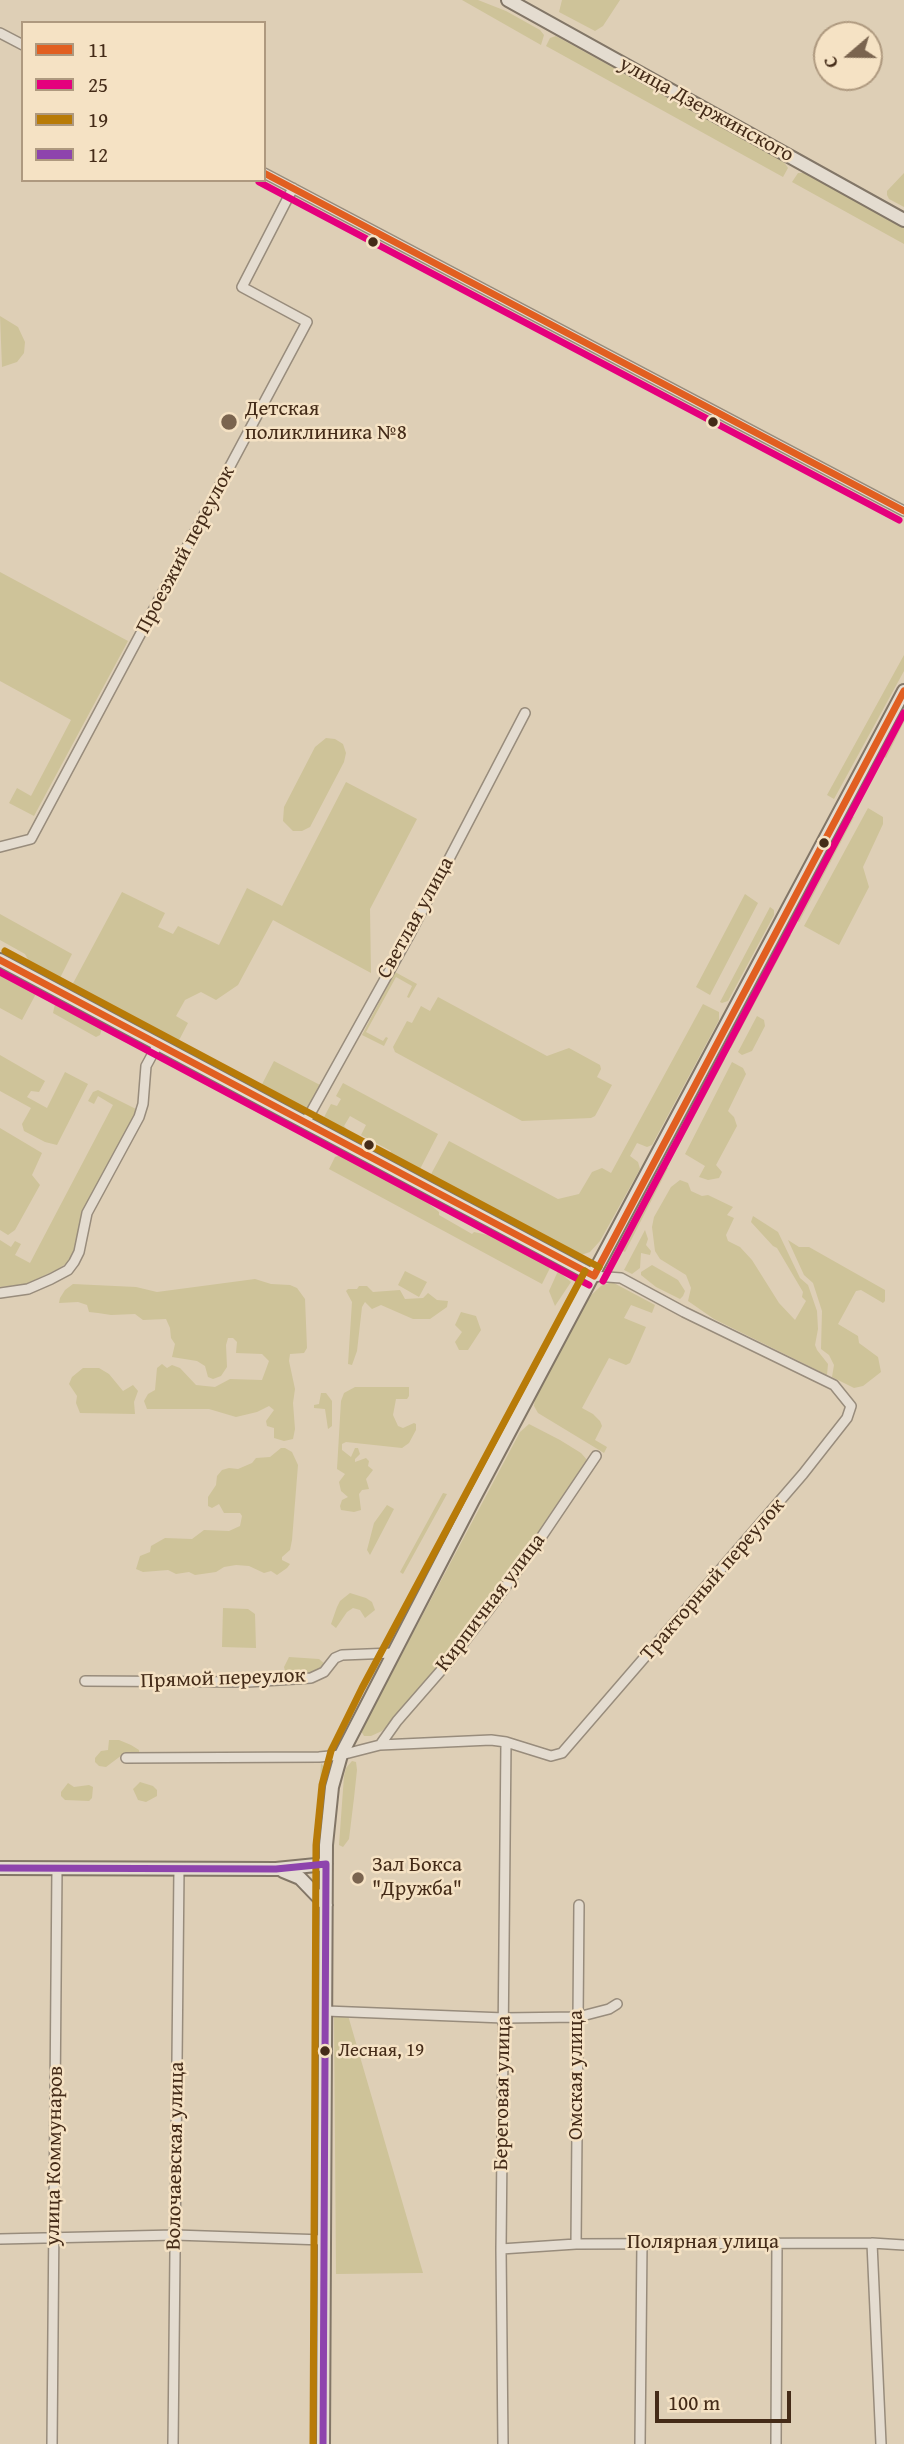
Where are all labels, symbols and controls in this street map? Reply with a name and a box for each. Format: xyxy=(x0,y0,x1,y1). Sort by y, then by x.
legend xyxy=(21,21,266,182)
north arrow xyxy=(813,21,883,91)
text: 11 xyxy=(88,34,108,65)
street label: улица Дзержинского xyxy=(614,52,798,168)
text: С xyxy=(815,53,845,72)
text: 25 xyxy=(88,69,108,100)
text: 19 xyxy=(88,104,108,135)
text: 12 xyxy=(88,139,108,170)
unlabelled marker xyxy=(366,235,380,249)
place label: Детская поликлиника №8 xyxy=(245,397,407,447)
marker: Детская поликлиника №8 xyxy=(219,412,239,432)
unlabelled marker xyxy=(706,415,720,429)
street label: Проезжий переулок xyxy=(131,462,241,638)
unlabelled marker xyxy=(817,836,831,850)
street label: Светлая улица xyxy=(372,853,460,983)
unlabelled marker xyxy=(362,1138,376,1152)
street label: Тракторный переулок xyxy=(636,1494,790,1666)
street label: Кирпичная улица xyxy=(431,1529,551,1677)
street label: Прямой переулок xyxy=(140,1664,306,1694)
place label: Зал Бокса "Дружба" xyxy=(372,1853,462,1903)
marker: Зал Бокса "Дружба" xyxy=(350,1870,366,1886)
street label: Омская улица xyxy=(564,2010,590,2140)
street label: Береговая улица xyxy=(489,2015,517,2171)
place label: Лесная, 19 xyxy=(338,2040,424,2062)
marker: Лесная, 19 xyxy=(318,2044,332,2058)
street label: Волочаевская улица xyxy=(162,2062,190,2250)
street label: улица Коммунаров xyxy=(41,2066,69,2246)
street label: Полярная улица xyxy=(627,2230,779,2256)
scale bar xyxy=(659,2378,796,2422)
text: 100 m xyxy=(668,2387,720,2418)

